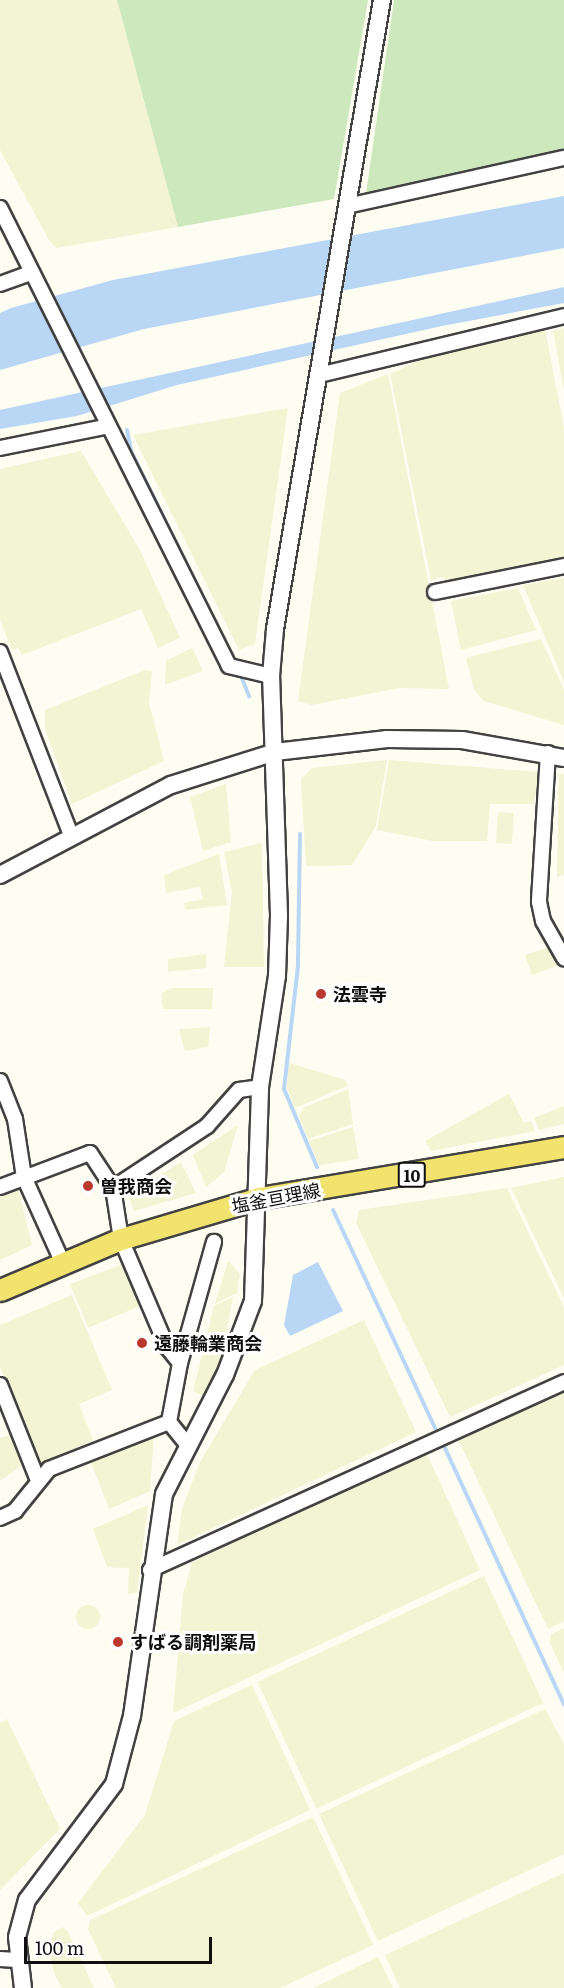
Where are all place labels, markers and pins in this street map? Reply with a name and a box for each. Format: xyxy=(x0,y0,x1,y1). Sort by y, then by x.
place label: 法雲寺 xyxy=(333,983,387,1005)
marker: 法雲寺 xyxy=(314,987,328,1001)
place label: 曽我商会 xyxy=(100,1175,172,1197)
marker: 曽我商会 xyxy=(81,1179,95,1193)
place label: 遠藤輪業商会 xyxy=(154,1332,262,1354)
marker: 遠藤輪業商会 xyxy=(135,1336,149,1350)
place label: すばる調剤薬局 xyxy=(130,1631,256,1653)
marker: すばる調剤薬局 xyxy=(111,1635,125,1649)

